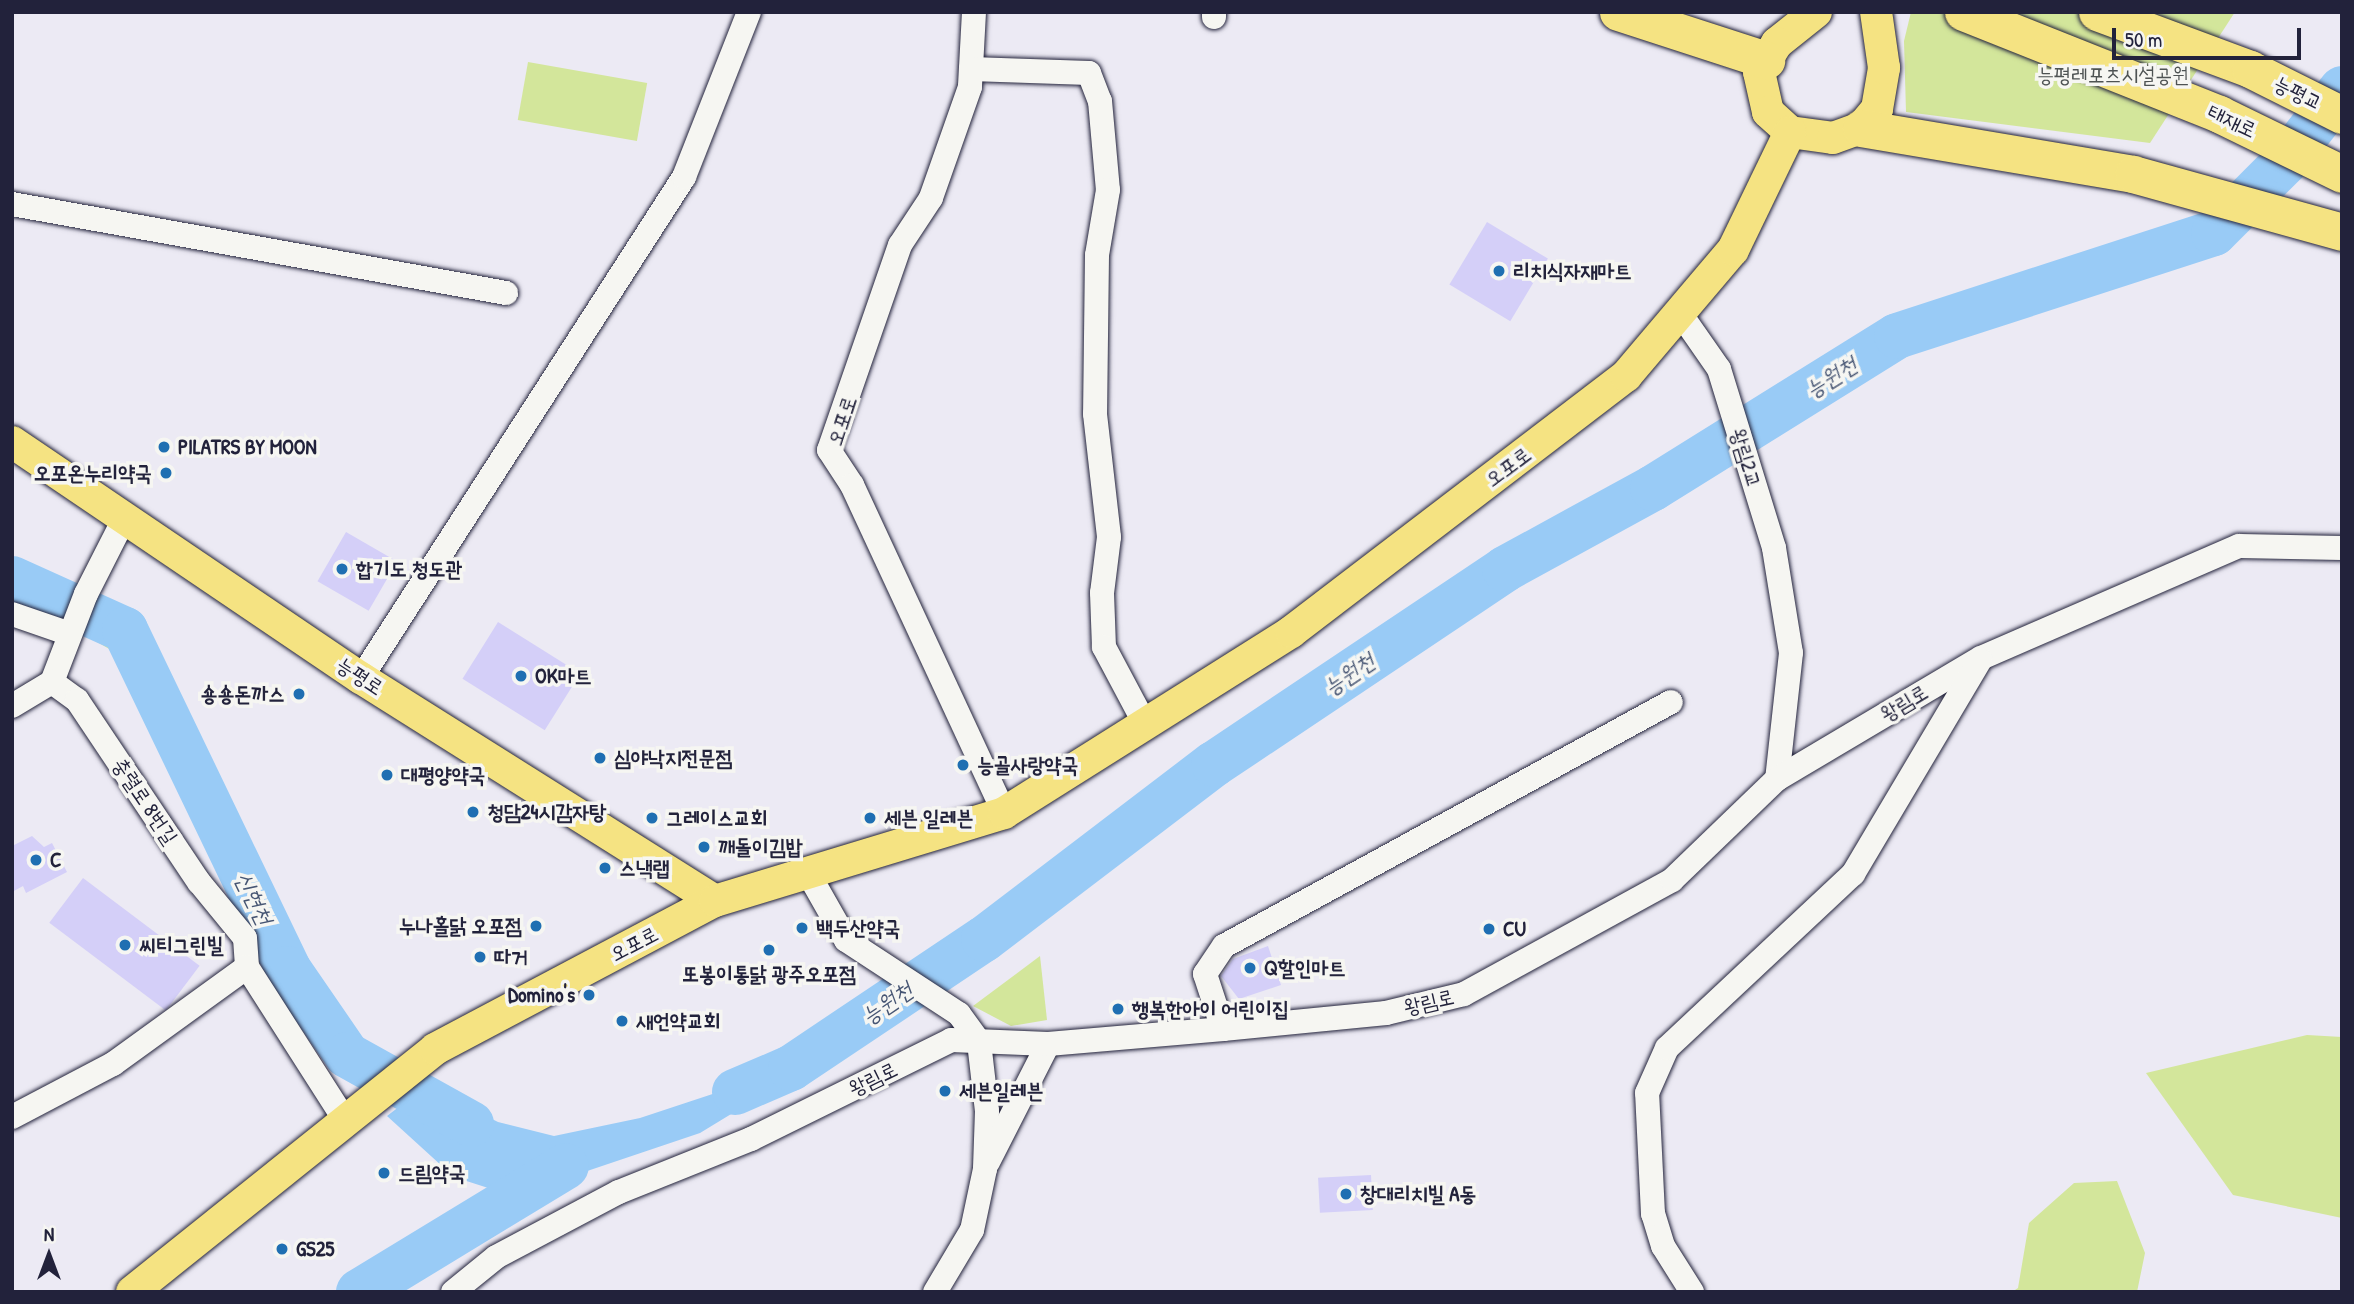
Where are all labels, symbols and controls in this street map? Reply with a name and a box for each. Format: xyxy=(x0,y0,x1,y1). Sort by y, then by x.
scale bar xyxy=(2116,14,2305,58)
text: 50 m xyxy=(2125,25,2162,54)
park label: 능평레포츠시설공원 xyxy=(2037,62,2189,88)
street label: 능평교 xyxy=(2270,71,2326,115)
street label: 태재로 xyxy=(2204,99,2260,143)
place label: 리치식자재마트 xyxy=(1513,258,1631,284)
marker: 리치식자재마트 xyxy=(1491,263,1507,279)
water label: 능원천 xyxy=(1800,351,1862,403)
street label: 오포로 xyxy=(822,393,862,449)
street label: 왕림2교 xyxy=(1725,425,1767,491)
place label: PILATRS BY MOON xyxy=(178,434,317,460)
marker: PILATRS BY MOON xyxy=(156,439,172,455)
street label: 오포로 xyxy=(1480,442,1536,492)
place label: 오포온누리약국 xyxy=(34,460,152,486)
marker: 오포온누리약국 xyxy=(158,465,174,481)
place label: 합기도 청도관 xyxy=(356,556,462,582)
marker: 합기도 청도관 xyxy=(334,561,350,577)
water label: 능원천 xyxy=(1318,647,1380,701)
street label: 능평로 xyxy=(332,652,388,700)
place label: OK마트 xyxy=(535,663,591,689)
marker: OK마트 xyxy=(513,668,529,684)
street label: 왕림로 xyxy=(1876,679,1932,727)
place label: 숑숑돈까스 xyxy=(201,681,285,707)
marker: 숑숑돈까스 xyxy=(291,686,307,702)
place label: 심야낙지전문점 xyxy=(614,745,732,771)
marker: 심야낙지전문점 xyxy=(592,750,608,766)
place label: 능골사랑약국 xyxy=(977,752,1078,778)
street label: 충렬로 8번길 xyxy=(107,753,183,849)
marker: 능골사랑약국 xyxy=(955,757,971,773)
place label: 대평양약국 xyxy=(401,762,485,788)
marker: 대평양약국 xyxy=(379,767,395,783)
place label: 청담24시감자탕 xyxy=(487,799,606,825)
marker: 청담24시감자탕 xyxy=(465,804,481,820)
place label: 그레이스교회 xyxy=(666,805,767,831)
place label: 세븐 일레븐 xyxy=(884,805,973,831)
marker: 그레이스교회 xyxy=(644,810,660,826)
marker: 세븐 일레븐 xyxy=(862,810,878,826)
place label: 깨돌이김밥 xyxy=(718,834,802,860)
marker: 깨돌이김밥 xyxy=(696,839,712,855)
place label: C xyxy=(50,847,62,873)
marker: C xyxy=(28,852,44,868)
place label: 스낵랩 xyxy=(619,855,670,881)
marker: 스낵랩 xyxy=(597,860,613,876)
water label: 신현천 xyxy=(229,867,279,929)
place label: 누나홀닭 오포점 xyxy=(399,913,522,939)
place label: 백두산약국 xyxy=(816,915,900,941)
place label: CU xyxy=(1503,916,1526,942)
marker: 누나홀닭 오포점 xyxy=(528,918,544,934)
marker: 백두산약국 xyxy=(794,920,810,936)
street label: 오포로 xyxy=(606,921,662,967)
marker: CU xyxy=(1481,921,1497,937)
place label: 씨티그린빌 xyxy=(139,932,223,958)
marker: 씨티그린빌 xyxy=(117,937,133,953)
marker: 또봉이통닭 광주오포점 xyxy=(761,942,777,958)
place label: 따거 xyxy=(494,944,528,970)
marker: 따거 xyxy=(472,949,488,965)
place label: Q할인마트 xyxy=(1264,955,1345,981)
marker: Q할인마트 xyxy=(1242,960,1258,976)
place label: 또봉이통닭 광주오포점 xyxy=(682,961,856,987)
water label: 능원천 xyxy=(856,976,918,1030)
place label: Domino's xyxy=(508,982,575,1008)
street label: 왕림로 xyxy=(1401,984,1457,1020)
marker: Domino's xyxy=(581,987,597,1003)
place label: 행복한아이 어린이집 xyxy=(1132,996,1289,1022)
marker: 행복한아이 어린이집 xyxy=(1110,1001,1126,1017)
place label: 새언약교회 xyxy=(636,1008,720,1034)
marker: 새언약교회 xyxy=(614,1013,630,1029)
street label: 왕림로 xyxy=(845,1057,901,1101)
place label: 세븐일레븐 xyxy=(959,1078,1043,1104)
marker: 세븐일레븐 xyxy=(937,1083,953,1099)
place label: 드림약국 xyxy=(398,1160,466,1186)
marker: 드림약국 xyxy=(376,1165,392,1181)
place label: 창대리치빌 A동 xyxy=(1360,1181,1476,1207)
marker: 창대리치빌 A동 xyxy=(1338,1186,1354,1202)
north arrow xyxy=(14,1220,84,1290)
text: N xyxy=(44,1221,54,1247)
place label: GS25 xyxy=(296,1236,334,1262)
marker: GS25 xyxy=(274,1241,290,1257)

